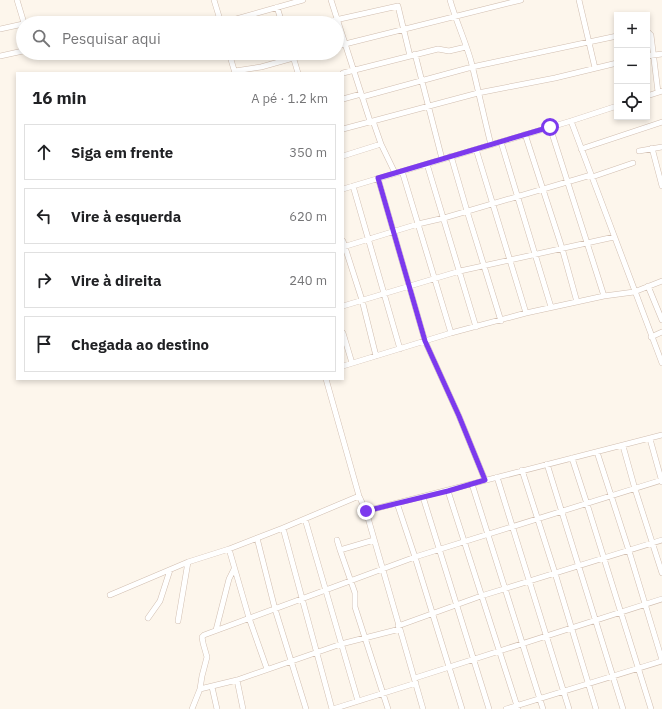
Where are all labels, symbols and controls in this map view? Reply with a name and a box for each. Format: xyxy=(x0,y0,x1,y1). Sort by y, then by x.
map controls xyxy=(614,12,650,120)
button: + xyxy=(614,12,650,48)
search box xyxy=(16,16,344,60)
icon: search xyxy=(30,27,52,49)
text: Pesquisar aqui xyxy=(62,29,161,48)
button: − xyxy=(614,48,650,84)
button: locate xyxy=(614,84,650,120)
text: 16 min xyxy=(32,87,87,109)
text: A pé · 1.2 km xyxy=(251,90,328,107)
route start xyxy=(541,118,559,136)
icon: ahead xyxy=(33,141,55,163)
text: Siga em frente xyxy=(71,143,173,162)
text: 350 m xyxy=(289,144,327,161)
icon: left xyxy=(33,205,55,227)
text: Vire à esquerda xyxy=(71,207,181,226)
text: 620 m xyxy=(289,208,327,225)
icon: right xyxy=(33,269,55,291)
text: Vire à direita xyxy=(71,271,161,290)
text: 240 m xyxy=(289,272,327,289)
icon: arrive xyxy=(33,333,55,355)
text: Chegada ao destino xyxy=(71,335,209,354)
route end xyxy=(357,502,375,520)

